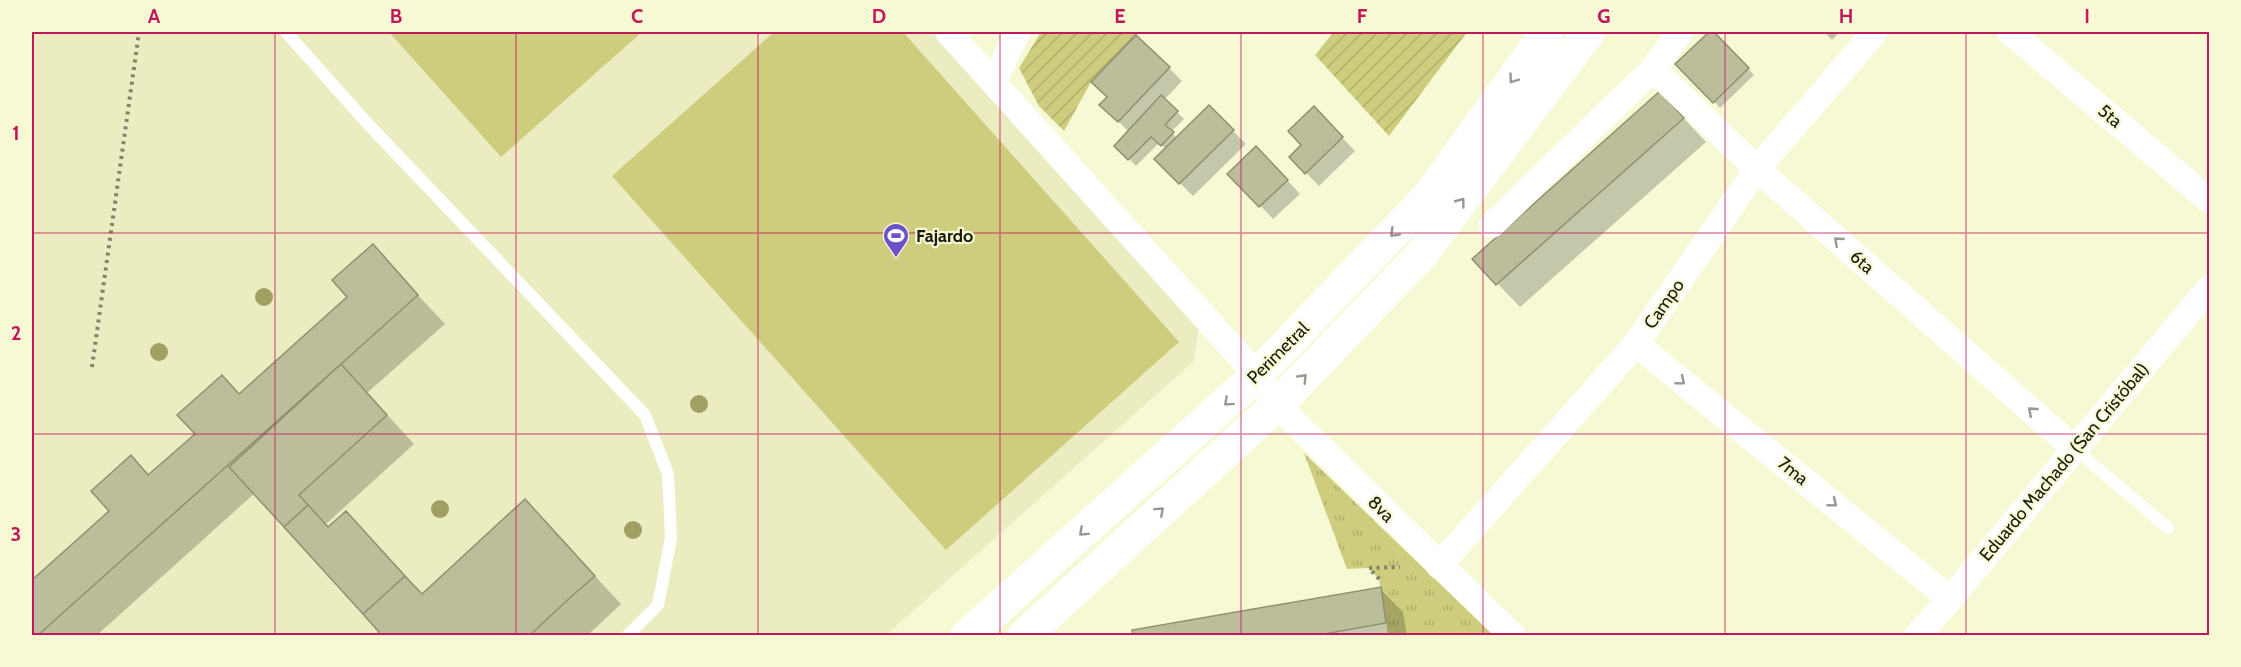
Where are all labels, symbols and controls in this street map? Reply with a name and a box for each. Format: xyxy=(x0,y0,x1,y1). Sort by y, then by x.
text: A xyxy=(148,4,161,28)
text: B xyxy=(390,4,402,28)
text: C xyxy=(631,4,643,28)
text: D xyxy=(872,4,886,28)
text: E xyxy=(1114,4,1126,28)
text: F xyxy=(1357,4,1368,28)
text: G xyxy=(1597,4,1611,28)
text: H xyxy=(1839,4,1853,28)
text: I xyxy=(2084,4,2090,28)
one-way arrow xyxy=(1509,73,1520,84)
street label: 5ta xyxy=(2094,100,2127,133)
text: 1 xyxy=(12,121,20,145)
one-way arrow xyxy=(1454,198,1465,209)
sports icon: Fajardo xyxy=(881,221,911,259)
place label: Fajardo xyxy=(916,225,973,247)
one-way arrow xyxy=(1390,226,1401,236)
one-way arrow xyxy=(1834,237,1845,248)
street label: 6ta xyxy=(1845,246,1879,279)
street label: Campo xyxy=(1639,275,1689,333)
street label: Perimetral xyxy=(1243,317,1314,388)
text: 2 xyxy=(11,321,21,345)
street label: Eduardo Machado (San Cristóbal) xyxy=(1975,358,2153,566)
one-way arrow xyxy=(1675,373,1686,384)
one-way arrow xyxy=(1296,374,1307,385)
one-way arrow xyxy=(1224,395,1235,406)
one-way arrow xyxy=(2028,407,2039,418)
street label: 7ma xyxy=(1773,452,1813,490)
street label: 8va xyxy=(1363,491,1399,527)
one-way arrow xyxy=(1826,496,1837,507)
one-way arrow xyxy=(1154,507,1164,518)
text: 3 xyxy=(11,522,21,546)
one-way arrow xyxy=(1079,525,1089,536)

